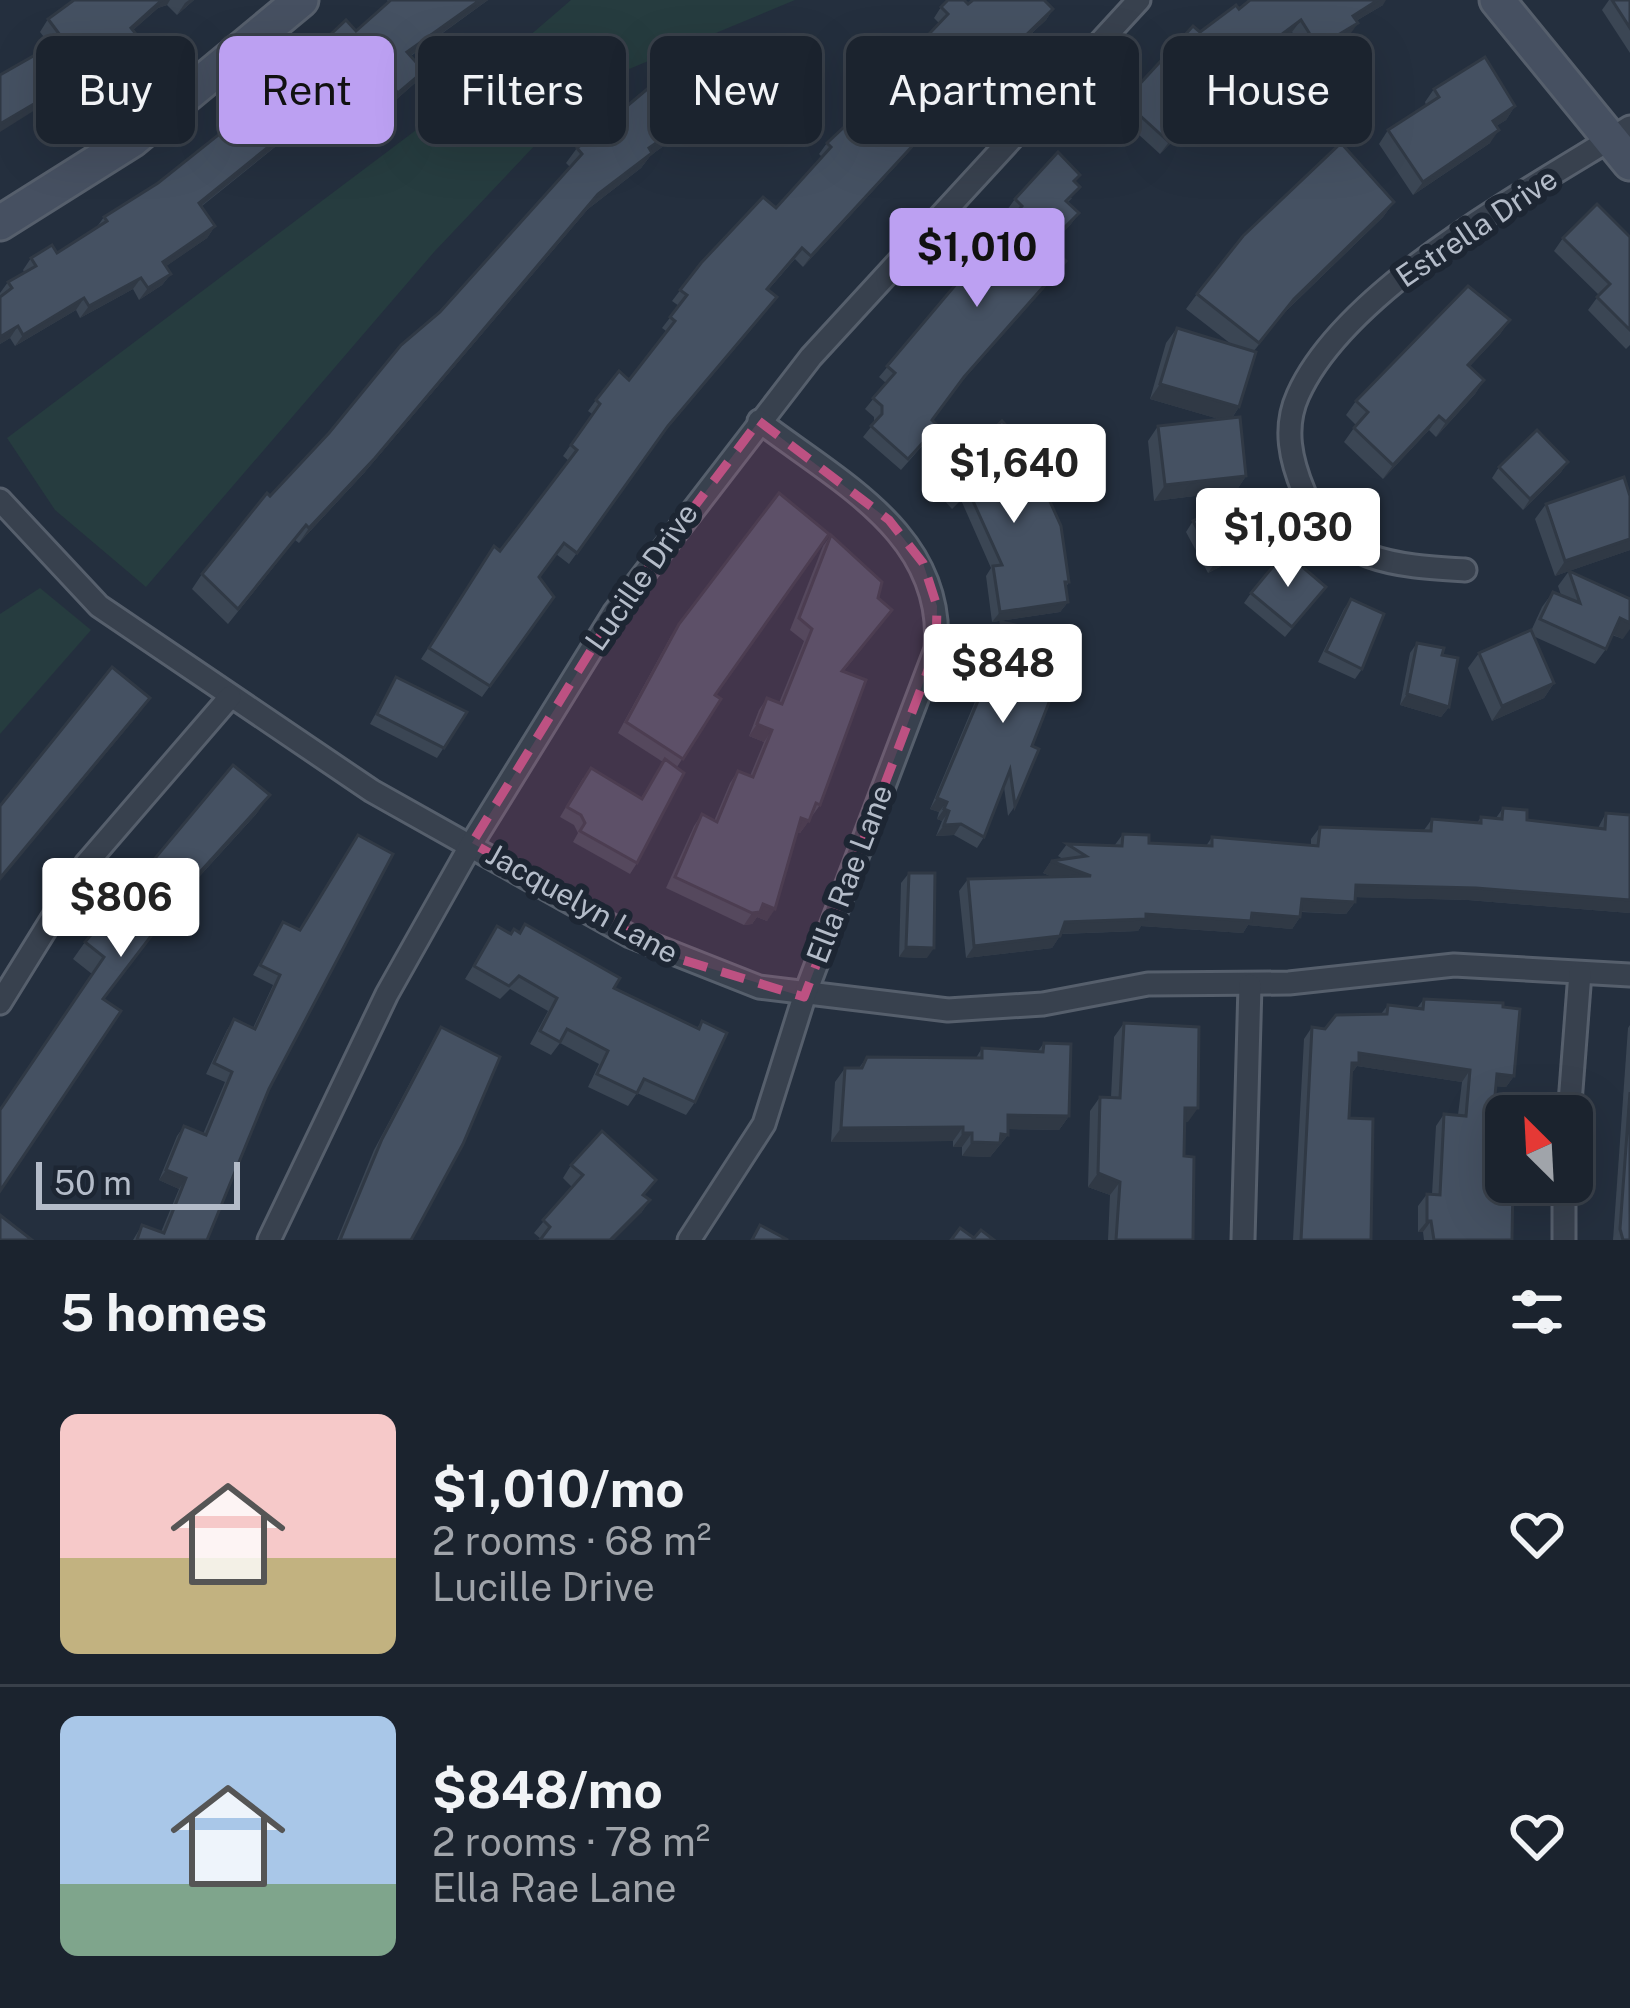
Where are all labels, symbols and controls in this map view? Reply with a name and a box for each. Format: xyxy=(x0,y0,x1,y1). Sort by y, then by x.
chip: Buy xyxy=(36,36,195,144)
chip: Rent xyxy=(219,36,394,144)
chip: Filters xyxy=(418,36,626,144)
chip: New xyxy=(650,36,822,144)
chip: Apartment xyxy=(846,36,1139,144)
chip: House xyxy=(1163,36,1372,144)
street label: Estrella Drive xyxy=(1389,160,1564,294)
pin: $1,010 xyxy=(879,208,1075,310)
text: $1,010 xyxy=(917,224,1038,270)
pin: $1,640 xyxy=(916,424,1112,526)
text: $1,640 xyxy=(949,440,1079,486)
pin: $1,030 xyxy=(1190,488,1386,590)
street label: Lucille Drive xyxy=(577,496,705,657)
text: $1,030 xyxy=(1223,504,1353,550)
pin: $848 xyxy=(932,624,1074,726)
text: $848 xyxy=(951,640,1055,686)
street label: Ella Rae Lane xyxy=(799,779,900,968)
street label: Jacquelyn Lane xyxy=(480,836,685,971)
pin: $806 xyxy=(50,858,192,960)
text: $806 xyxy=(69,874,173,920)
north arrow xyxy=(1485,1095,1593,1203)
map controls xyxy=(1485,1095,1593,1203)
scale bar xyxy=(36,1156,240,1209)
text: 50 m xyxy=(54,1164,132,1202)
icon: filters xyxy=(1504,1279,1570,1345)
text: 5 homes xyxy=(60,1283,267,1342)
text: $1,010/mo xyxy=(432,1459,685,1518)
icon: home xyxy=(156,1462,300,1606)
icon: heart xyxy=(1504,1501,1570,1567)
text: 2 rooms · 68 m² xyxy=(432,1518,711,1564)
text: Lucille Drive xyxy=(432,1564,655,1610)
text: $848/mo xyxy=(432,1760,663,1819)
icon: home xyxy=(156,1764,300,1908)
icon: heart xyxy=(1504,1803,1570,1869)
text: 2 rooms · 78 m² xyxy=(432,1819,710,1865)
text: Ella Rae Lane xyxy=(432,1865,677,1911)

